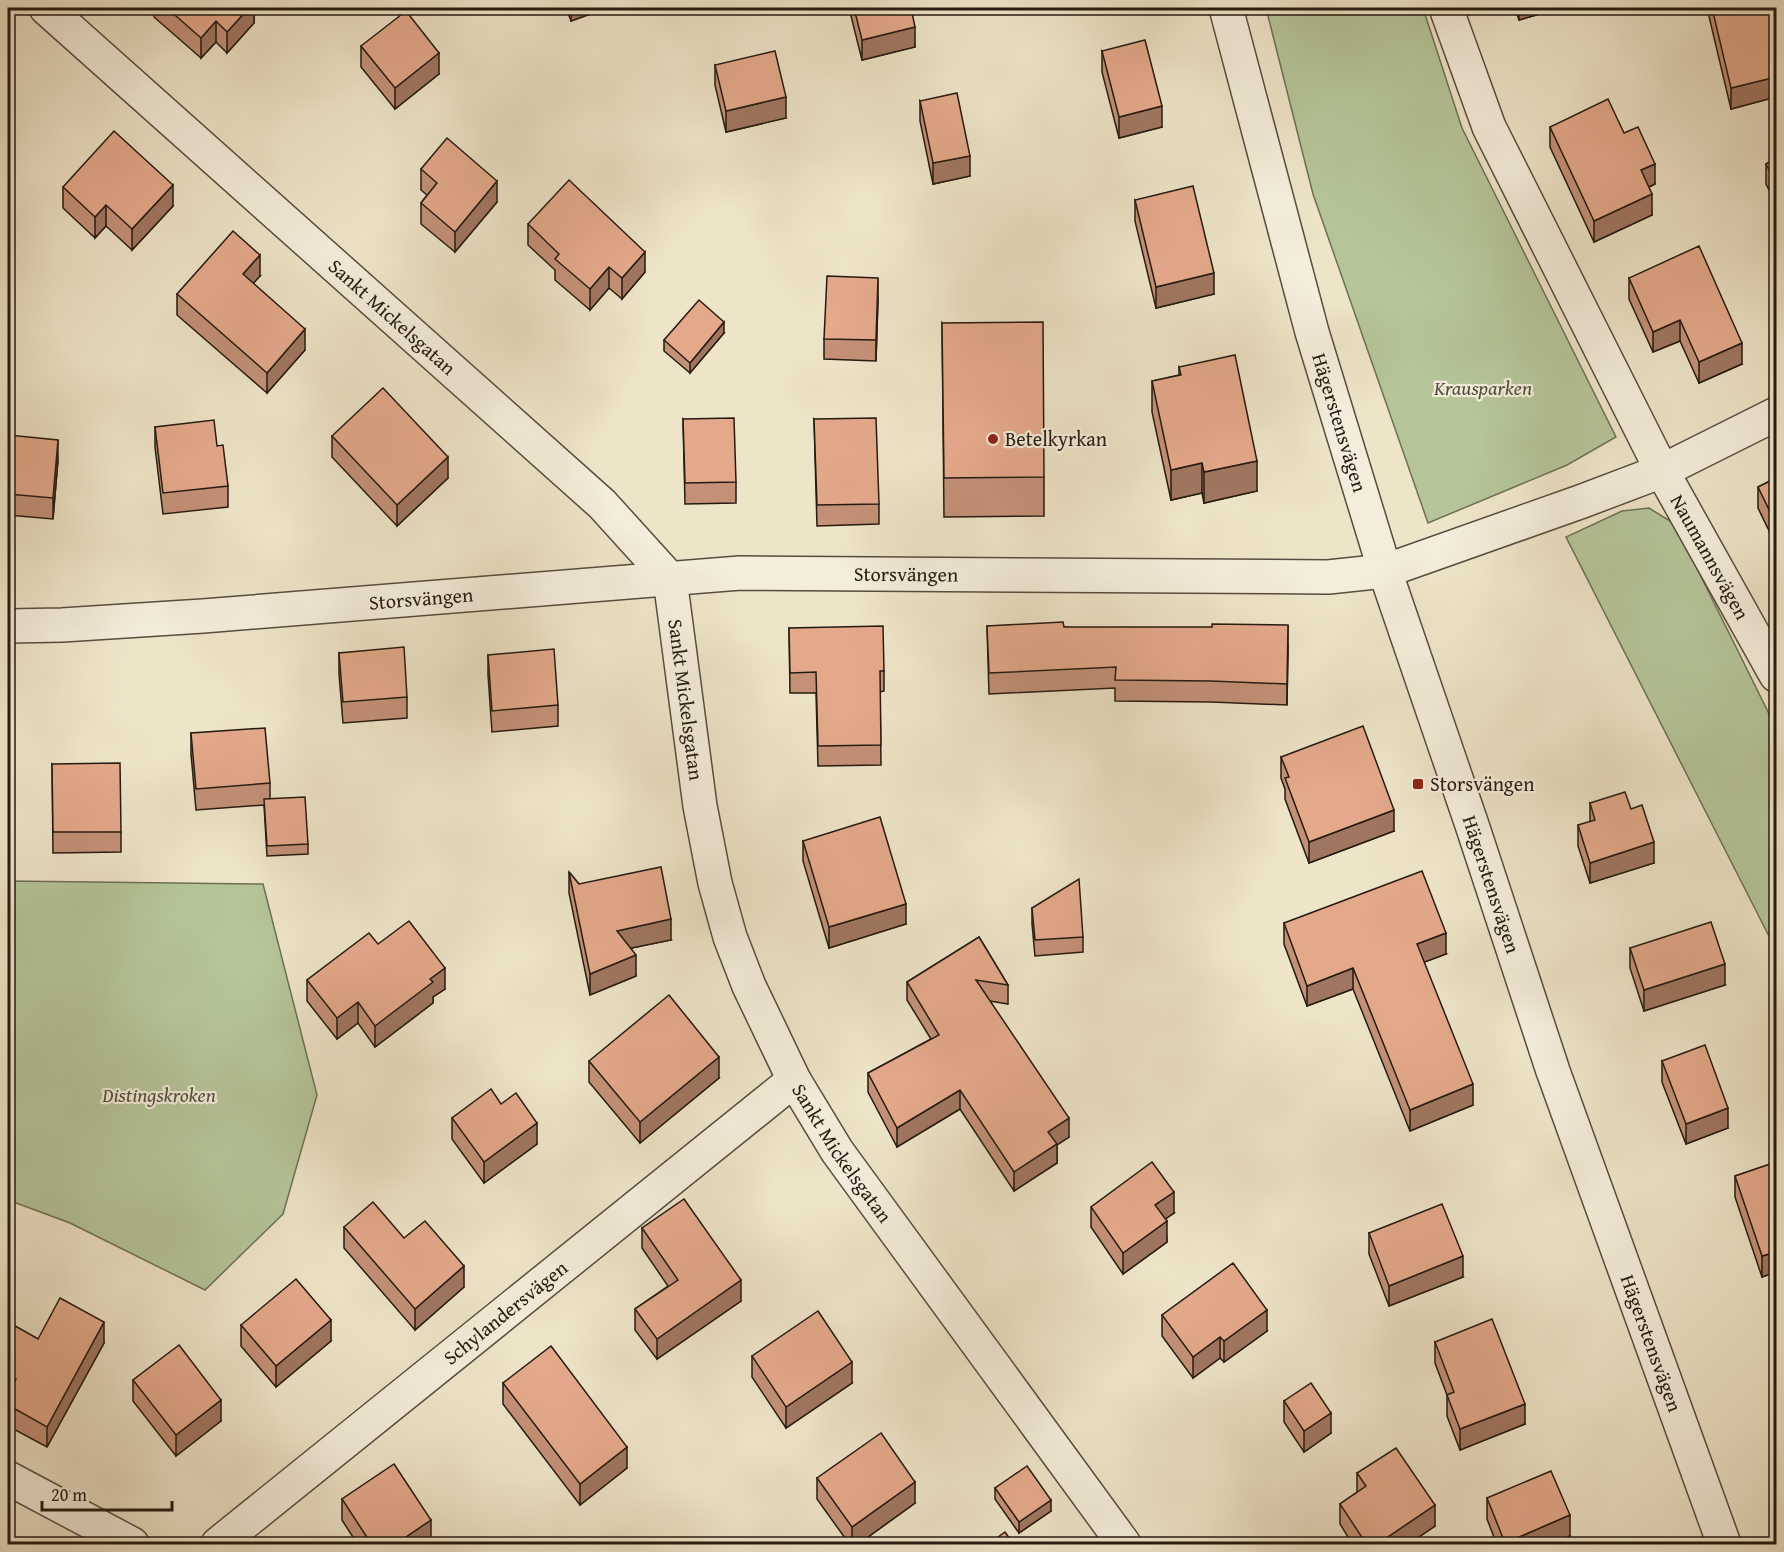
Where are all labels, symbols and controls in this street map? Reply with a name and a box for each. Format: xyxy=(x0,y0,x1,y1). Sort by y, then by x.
street label: Sankt Mickelsgatan xyxy=(322,252,463,381)
street label: Hägerstensvägen xyxy=(1305,349,1375,496)
park label: Krausparken xyxy=(1433,373,1532,402)
place label: Betelkyrkan xyxy=(1005,424,1107,453)
marker: Betelkyrkan xyxy=(986,432,1000,446)
street label: Naumannsvägen xyxy=(1664,489,1757,625)
street label: Storsvängen xyxy=(854,559,958,588)
street label: Storsvängen xyxy=(368,579,474,617)
street label: Sankt Mickelsgatan xyxy=(661,617,711,782)
place label: Storsvängen xyxy=(1430,769,1534,798)
marker: Storsvängen xyxy=(1411,777,1425,791)
street label: Hägerstensvägen xyxy=(1456,811,1528,957)
street label: Sankt Mickelsgatan xyxy=(785,1077,900,1228)
park label: Distingskroken xyxy=(101,1080,216,1109)
street label: Schylandersvägen xyxy=(437,1253,573,1371)
street label: Hägerstensvägen xyxy=(1614,1270,1690,1416)
scale bar xyxy=(42,1474,172,1512)
text: 20 m xyxy=(51,1481,87,1508)

